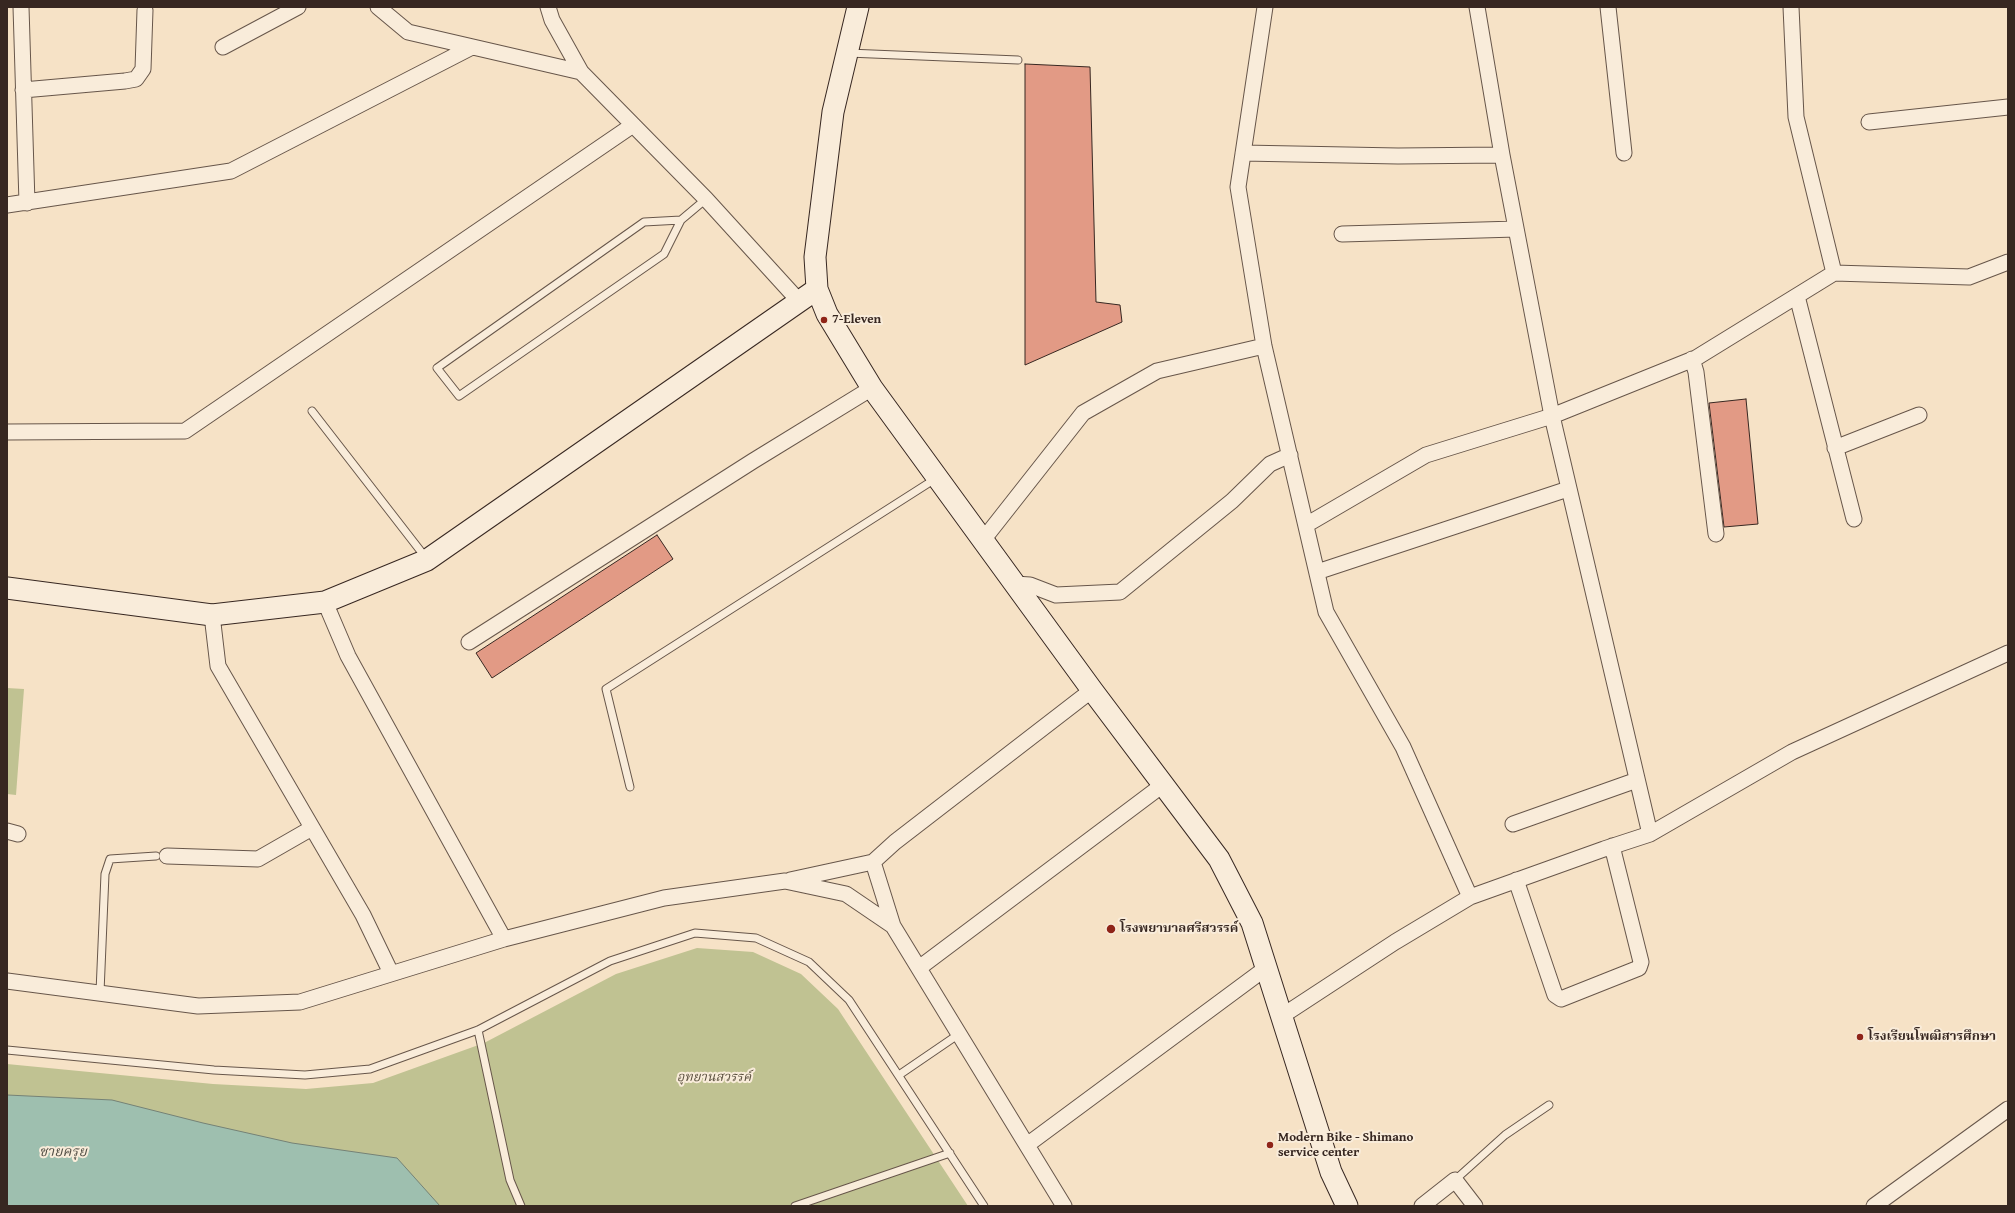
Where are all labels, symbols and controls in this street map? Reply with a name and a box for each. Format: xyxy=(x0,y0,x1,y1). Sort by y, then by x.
place label: 7-Eleven xyxy=(832,312,881,328)
marker: 7-Eleven xyxy=(819,315,829,325)
place label: โรงพยาบาลศรีสวรรค์ xyxy=(1120,921,1238,937)
marker: โรงพยาบาลศรีสวรรค์ xyxy=(1105,923,1117,935)
place label: โรงเรียนโพฒิสารศึกษา xyxy=(1868,1029,1996,1045)
marker: โรงเรียนโพฒิสารศึกษา xyxy=(1855,1032,1865,1042)
park label: อุทยานสวรรค์ xyxy=(677,1070,751,1086)
place label: Modern Bike - Shimano service center xyxy=(1278,1130,1413,1161)
marker: Modern Bike - Shimano service center xyxy=(1265,1140,1275,1150)
water label: ชายครุย xyxy=(39,1144,87,1160)

